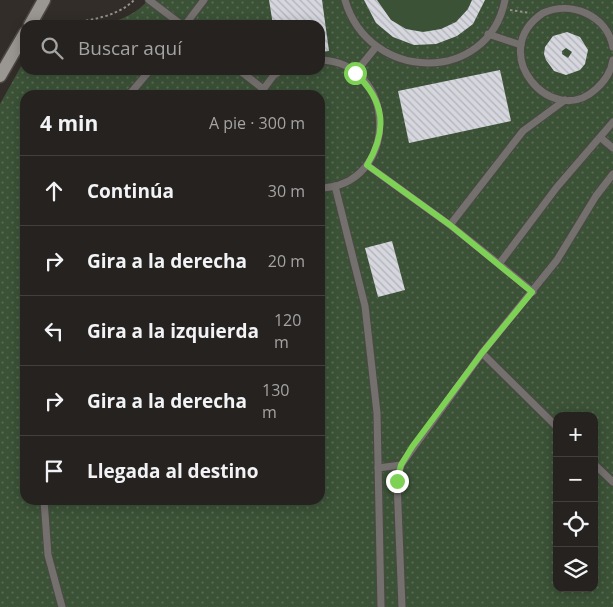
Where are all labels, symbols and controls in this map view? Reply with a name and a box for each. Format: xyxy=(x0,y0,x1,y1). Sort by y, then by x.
search box xyxy=(20,20,325,75)
icon: search xyxy=(38,34,66,62)
text: Buscar aquí xyxy=(78,35,182,61)
route start xyxy=(344,62,367,85)
text: 4 min xyxy=(40,109,98,137)
text: A pie · 300 m xyxy=(209,112,305,134)
icon: ahead xyxy=(40,177,68,205)
text: Continúa xyxy=(87,178,174,204)
text: 30 m xyxy=(268,180,305,202)
icon: right xyxy=(40,247,68,275)
text: Gira a la derecha xyxy=(87,248,247,274)
text: 20 m xyxy=(268,250,305,272)
text: 120 m xyxy=(274,309,301,353)
icon: left xyxy=(40,317,68,345)
text: Gira a la izquierda xyxy=(87,318,259,344)
text: 130 m xyxy=(262,379,290,423)
icon: right xyxy=(40,387,68,415)
text: Gira a la derecha xyxy=(87,388,247,414)
map controls xyxy=(553,412,598,592)
button: + xyxy=(553,412,598,457)
icon: arrive xyxy=(40,457,68,485)
button: − xyxy=(553,457,598,502)
text: Llegada al destino xyxy=(87,458,259,484)
route end xyxy=(386,470,409,493)
button: locate xyxy=(553,502,598,547)
button: layers xyxy=(553,547,598,592)

